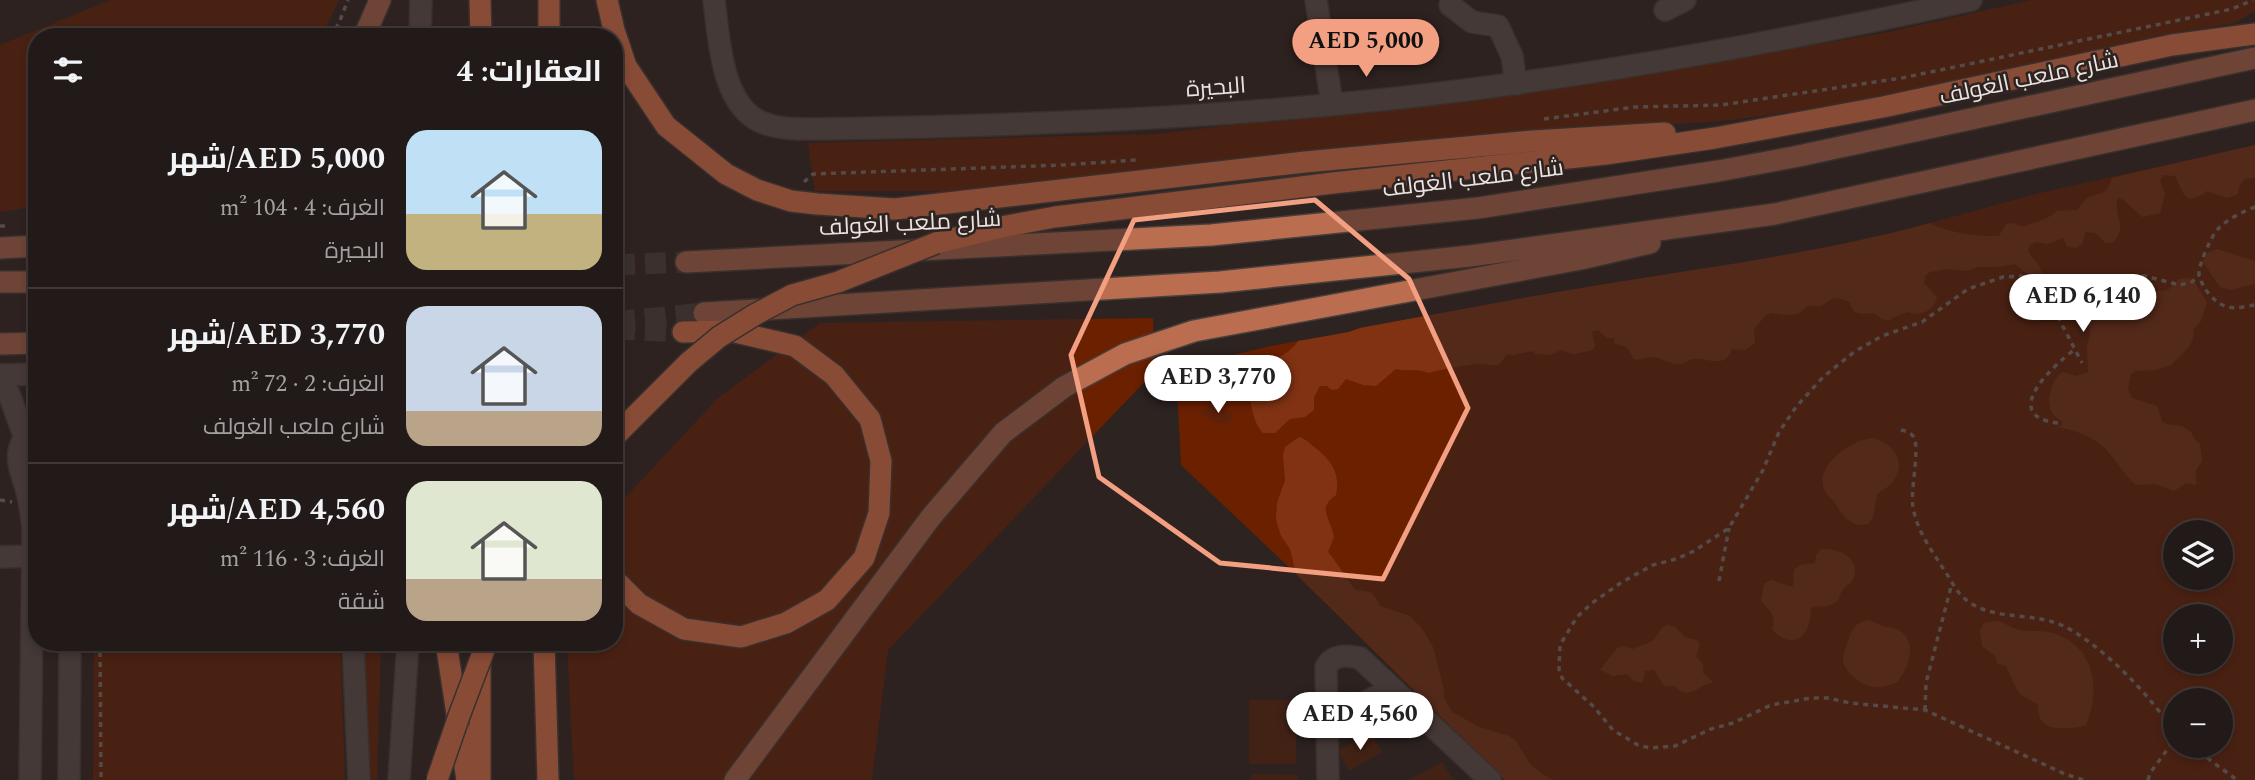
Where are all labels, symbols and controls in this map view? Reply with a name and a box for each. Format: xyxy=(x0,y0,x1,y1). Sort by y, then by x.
pin: AED 5,000 xyxy=(1286,20,1446,79)
text: AED 5,000 xyxy=(1308,24,1424,59)
street label: شارع ملعب الغولف xyxy=(1936,43,2122,115)
text: العقارات: 4 xyxy=(456,49,602,95)
icon: filters xyxy=(49,51,87,89)
street label: البحيرة xyxy=(1185,68,1247,108)
text: AED 5,000/شهر xyxy=(168,136,385,182)
street label: شارع ملعب الغولف xyxy=(1380,151,1566,207)
icon: home xyxy=(462,158,546,242)
text: الغرف: 4 · 104 m² xyxy=(220,191,385,226)
street label: شارع ملعب الغولف xyxy=(818,202,1002,246)
text: البحيرة xyxy=(325,234,385,269)
pin: AED 6,140 xyxy=(2003,274,2163,334)
text: AED 6,140 xyxy=(2025,279,2141,314)
text: AED 3,770/شهر xyxy=(168,312,385,358)
icon: home xyxy=(462,334,546,418)
pin: AED 3,770 xyxy=(1138,356,1298,415)
text: AED 3,770 xyxy=(1160,360,1276,395)
text: الغرف: 2 · 72 m² xyxy=(231,367,385,402)
text: شارع ملعب الغولف xyxy=(203,410,385,445)
text: AED 4,560/شهر xyxy=(168,487,385,533)
icon: home xyxy=(462,509,546,593)
map controls xyxy=(2163,520,2233,758)
button: layers xyxy=(2163,520,2233,590)
text: الغرف: 3 · 116 m² xyxy=(220,542,385,577)
text: شقة xyxy=(338,585,385,620)
button: + xyxy=(2163,604,2233,674)
button: − xyxy=(2163,688,2233,758)
pin: AED 4,560 xyxy=(1280,692,1440,752)
text: AED 4,560 xyxy=(1302,697,1418,732)

